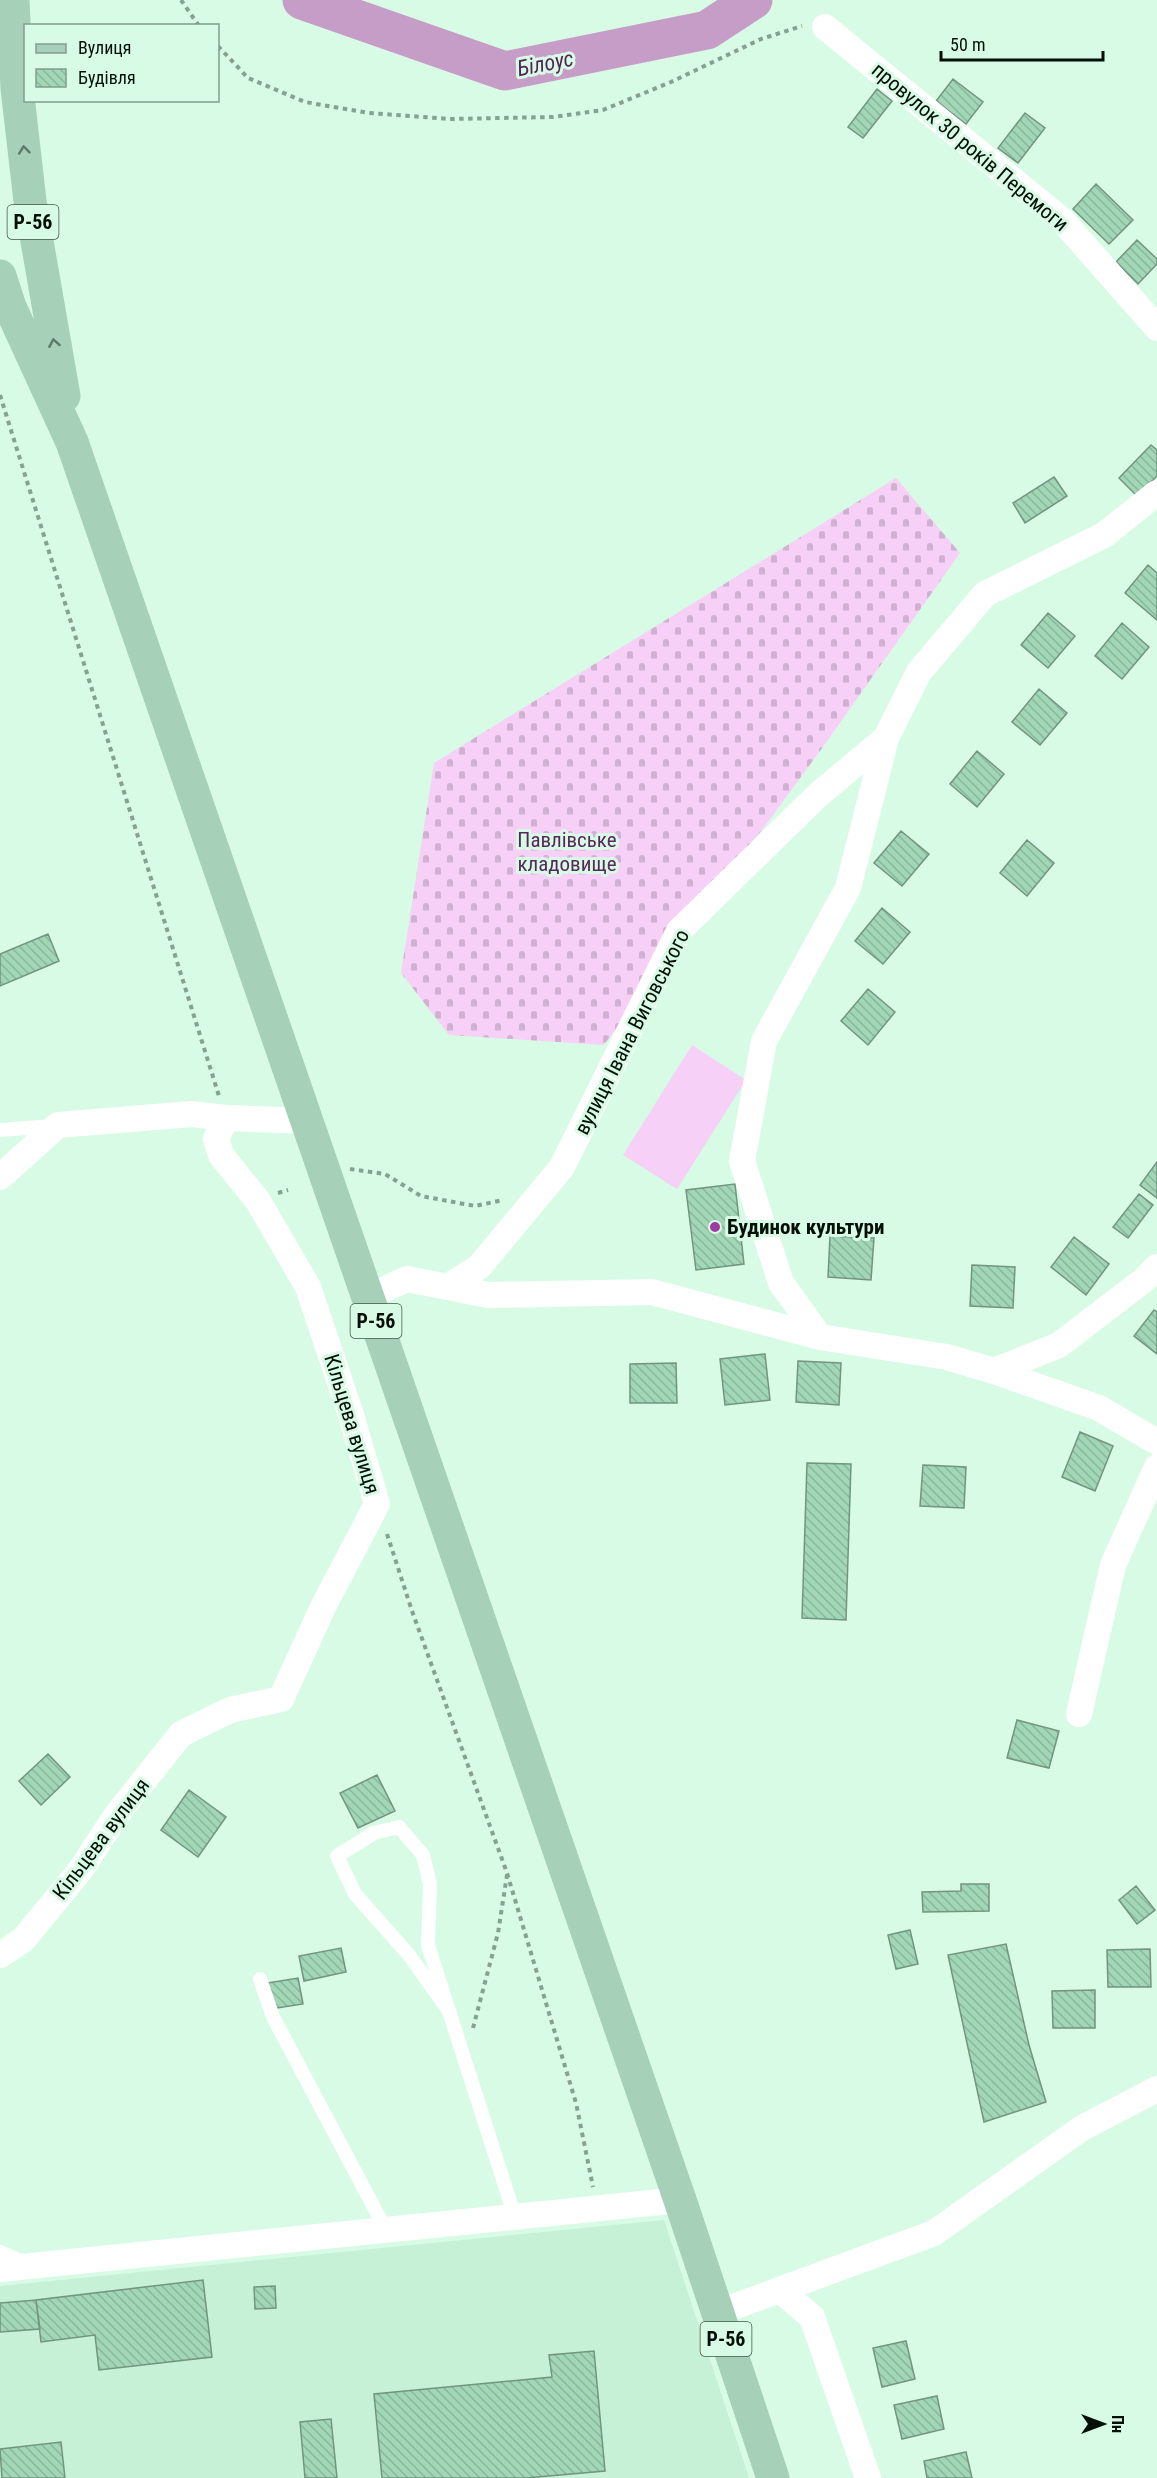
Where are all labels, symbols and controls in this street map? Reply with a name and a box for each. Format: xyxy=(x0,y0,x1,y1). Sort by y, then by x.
legend xyxy=(24,24,219,102)
scale bar xyxy=(941,24,1103,62)
text: 50 m xyxy=(950,34,985,55)
text: Вулиця xyxy=(78,37,132,58)
water label: Білоус xyxy=(515,46,575,81)
street label: провулок 30 років Перемоги xyxy=(867,58,1073,236)
text: Будівля xyxy=(78,67,136,88)
one-way arrow xyxy=(18,146,31,155)
road number: Р-56 xyxy=(8,205,58,239)
one-way arrow xyxy=(48,338,61,348)
park label: Павлівське кладовище xyxy=(517,828,617,876)
street label: вулиця Івана Виговського xyxy=(570,925,694,1139)
place label: Будинок культури xyxy=(727,1215,885,1239)
marker: Будинок культури xyxy=(708,1220,722,1234)
road number: Р-56 xyxy=(350,1304,401,1338)
street label: Кільцева вулиця xyxy=(319,1351,385,1497)
street label: Кільцева вулиця xyxy=(48,1774,154,1904)
road number: Р-56 xyxy=(700,2322,752,2356)
north arrow xyxy=(1073,2394,1133,2454)
text: Пн xyxy=(1108,2415,1127,2433)

